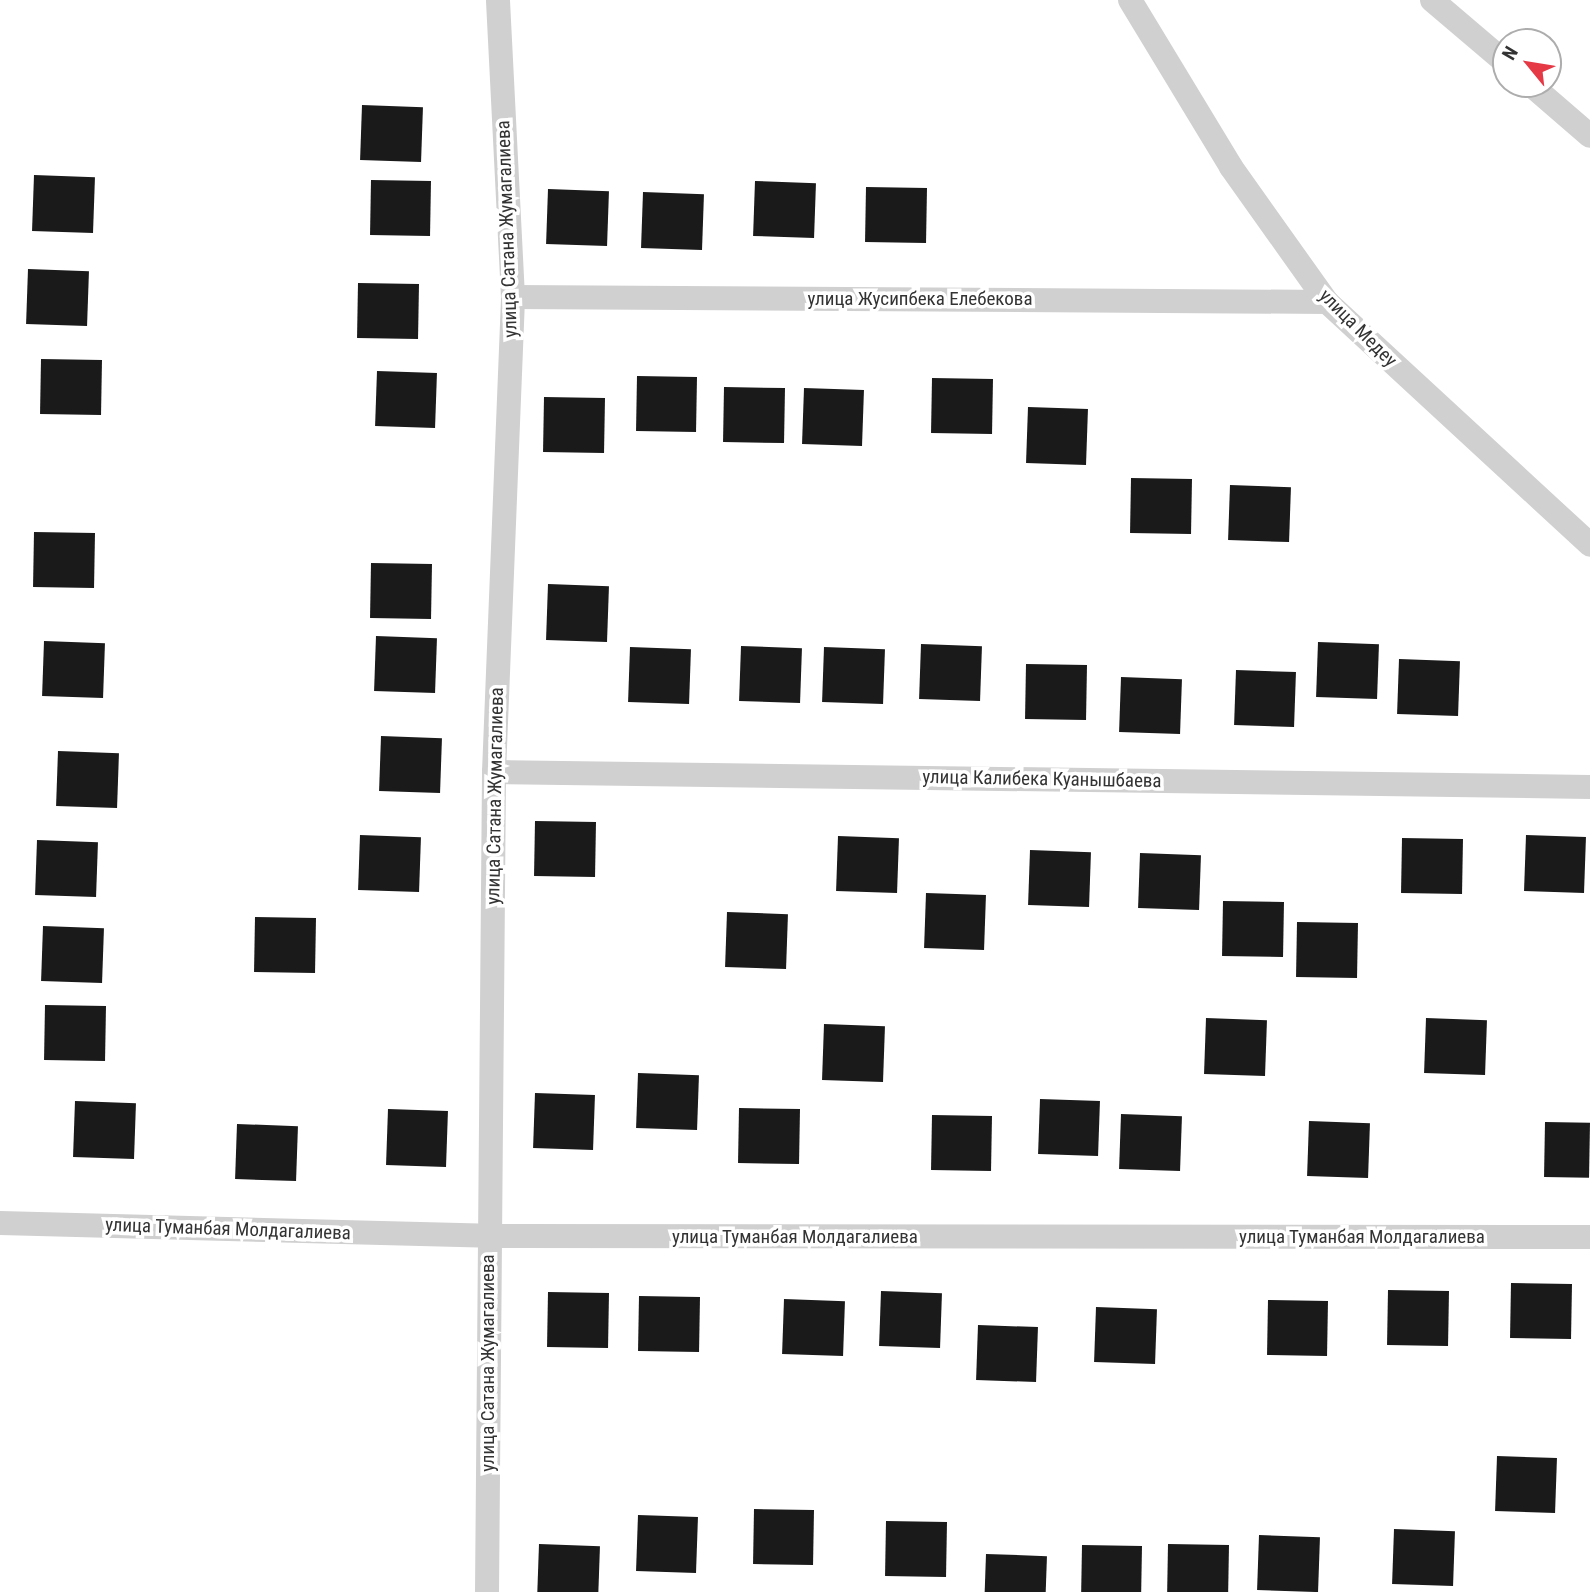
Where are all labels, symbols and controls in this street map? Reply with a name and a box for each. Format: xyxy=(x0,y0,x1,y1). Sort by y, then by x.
north arrow xyxy=(1492,28,1562,98)
text: N xyxy=(1497,42,1523,64)
street label: улица Сатана Жумагалиева xyxy=(492,120,522,338)
street label: улица Медеу xyxy=(1314,284,1402,372)
street label: улица Жусипбека Елебекова xyxy=(807,288,1033,310)
street label: улица Сатана Жумагалиева xyxy=(482,687,508,905)
street label: улица Калибека Куанышбаева xyxy=(922,766,1162,792)
street label: улица Туманбая Молдагалиева xyxy=(105,1213,351,1245)
street label: улица Туманбая Молдагалиева xyxy=(672,1226,918,1248)
street label: улица Туманбая Молдагалиева xyxy=(1239,1226,1485,1248)
street label: улица Сатана Жумагалиева xyxy=(477,1254,499,1472)

